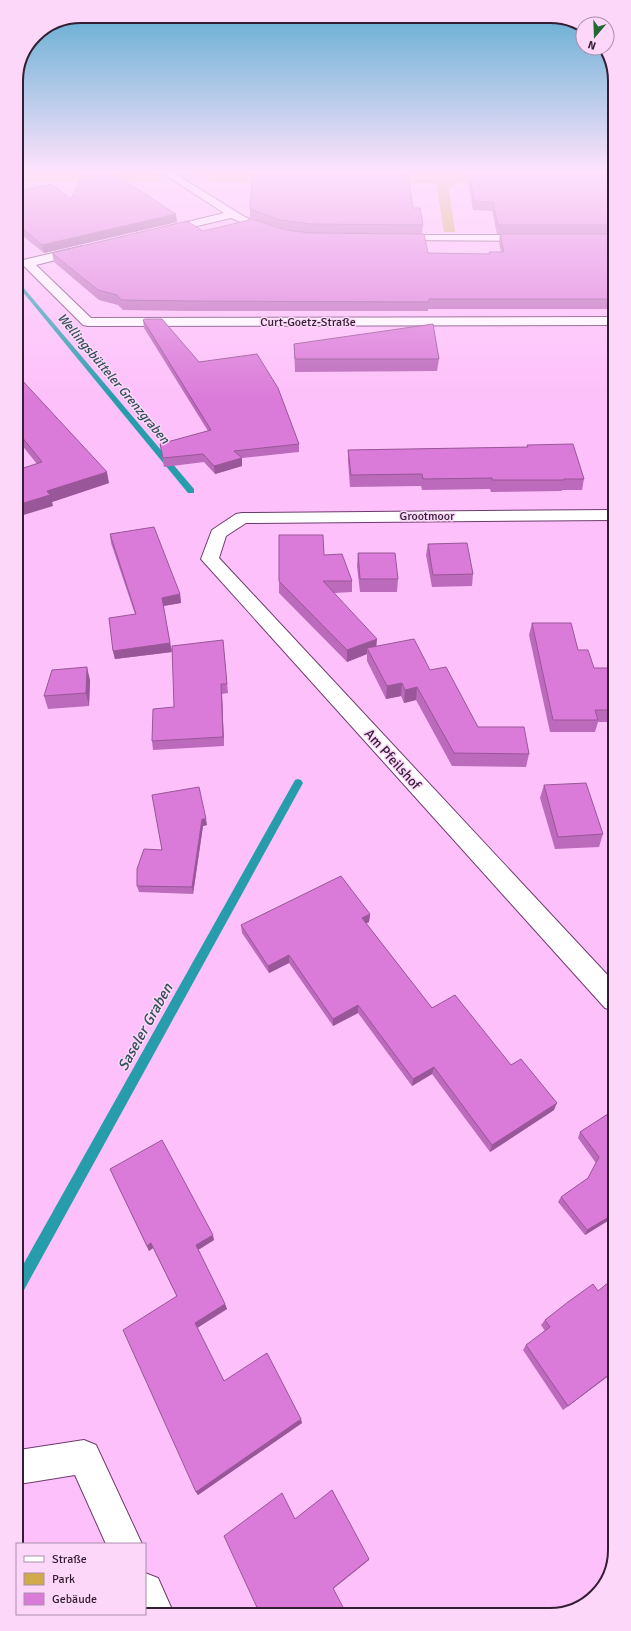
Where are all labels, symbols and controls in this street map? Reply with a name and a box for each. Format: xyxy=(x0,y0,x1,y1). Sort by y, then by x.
north arrow xyxy=(575,16,615,56)
text: N xyxy=(586,38,598,52)
water label: Wellingsbütteler Grenzgraben xyxy=(54,310,173,448)
street label: Curt-Goetz-Straße xyxy=(260,315,356,330)
street label: Grootmoor xyxy=(400,509,455,524)
street label: Am Pfeilshof xyxy=(361,725,425,794)
water label: Saseler Graben xyxy=(114,980,177,1074)
legend xyxy=(16,1543,146,1615)
text: Straße xyxy=(52,1552,87,1567)
text: Park xyxy=(52,1572,75,1587)
text: Gebäude xyxy=(52,1592,97,1607)

